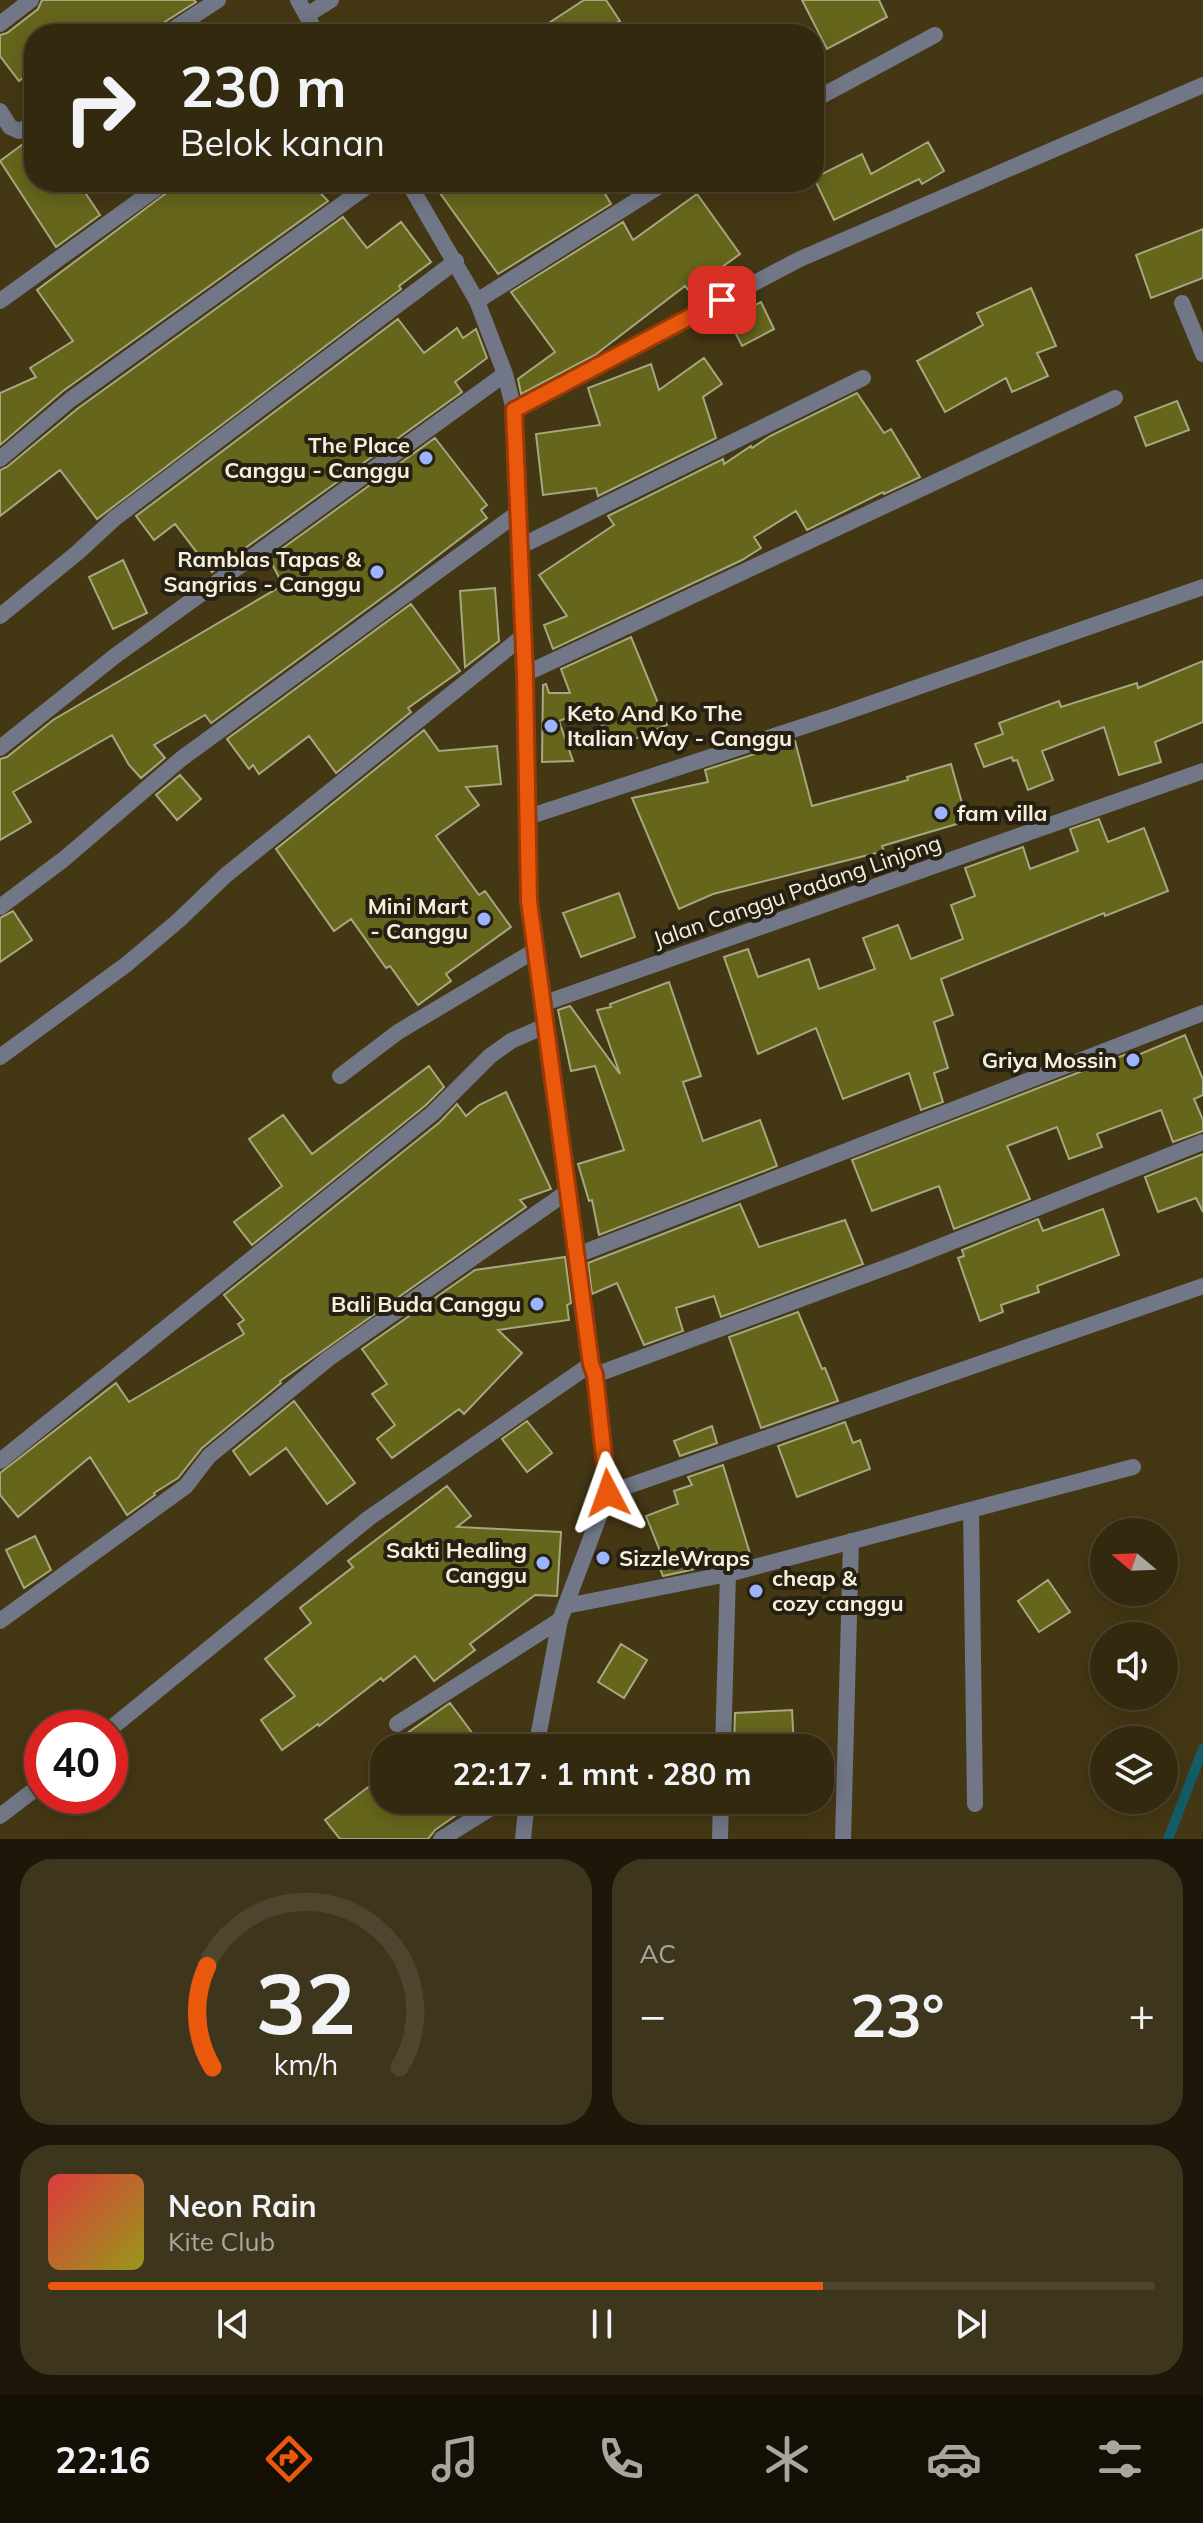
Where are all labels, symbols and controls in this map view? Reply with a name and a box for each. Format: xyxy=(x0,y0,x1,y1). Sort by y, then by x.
text: 230 m xyxy=(180,51,347,121)
icon: right xyxy=(48,56,152,160)
text: Belok kanan xyxy=(180,120,385,165)
pin xyxy=(688,266,756,334)
icon: arrive xyxy=(700,278,744,322)
place label: The Place Canggu - Canggu xyxy=(224,431,410,484)
marker: The Place Canggu - Canggu xyxy=(417,449,435,467)
place label: Ramblas Tapas & Sangrias - Canggu xyxy=(163,545,362,598)
marker: Ramblas Tapas & Sangrias - Canggu xyxy=(368,563,386,581)
place label: Keto And Ko The Italian Way - Canggu xyxy=(567,699,792,752)
marker: Keto And Ko The Italian Way - Canggu xyxy=(542,717,560,735)
place label: fam villa xyxy=(957,799,1047,827)
marker: fam villa xyxy=(932,804,950,822)
street label: Jalan Canggu Padang Linjong xyxy=(649,829,945,953)
place label: Mini Mart - Canggu xyxy=(368,892,468,945)
marker: Mini Mart - Canggu xyxy=(475,910,493,928)
place label: Griya Mossin xyxy=(982,1046,1117,1074)
marker: Griya Mossin xyxy=(1124,1051,1142,1069)
place label: Bali Buda Canggu xyxy=(331,1290,521,1318)
marker: Bali Buda Canggu xyxy=(528,1295,546,1313)
position arrow xyxy=(566,1451,650,1535)
north arrow xyxy=(1090,1518,1178,1606)
map controls xyxy=(1090,1518,1178,1814)
place label: Sakti Healing Canggu xyxy=(386,1536,527,1589)
place label: SizzleWraps xyxy=(619,1544,750,1572)
marker: SizzleWraps xyxy=(594,1549,612,1567)
marker: Sakti Healing Canggu xyxy=(534,1554,552,1572)
place label: cheap & cozy canggu xyxy=(772,1564,904,1617)
marker: cheap & cozy canggu xyxy=(747,1582,765,1600)
button: sound xyxy=(1090,1622,1178,1710)
speed limit sign: 40 xyxy=(24,1710,128,1814)
button: layers xyxy=(1090,1726,1178,1814)
text: 22:17 · 1 mnt · 280 m xyxy=(452,1755,752,1793)
text: AC xyxy=(640,1937,676,1970)
text: 32 xyxy=(256,1950,356,2055)
text: 23° xyxy=(850,1977,945,2052)
text: − xyxy=(640,1987,666,2042)
text: + xyxy=(1129,1987,1155,2042)
text: km/h xyxy=(273,2046,338,2082)
text: Neon Rain xyxy=(168,2187,317,2225)
text: Kite Club xyxy=(168,2225,275,2258)
icon: previous xyxy=(211,2302,255,2346)
icon: pause xyxy=(580,2302,624,2346)
icon: next xyxy=(949,2302,993,2346)
icon: directions xyxy=(261,2431,317,2487)
icon: music xyxy=(427,2431,483,2487)
icon: phone xyxy=(593,2431,649,2487)
icon: climate xyxy=(759,2431,815,2487)
icon: car xyxy=(926,2431,982,2487)
icon: filters xyxy=(1092,2431,1148,2487)
text: 22:16 xyxy=(55,2437,150,2482)

